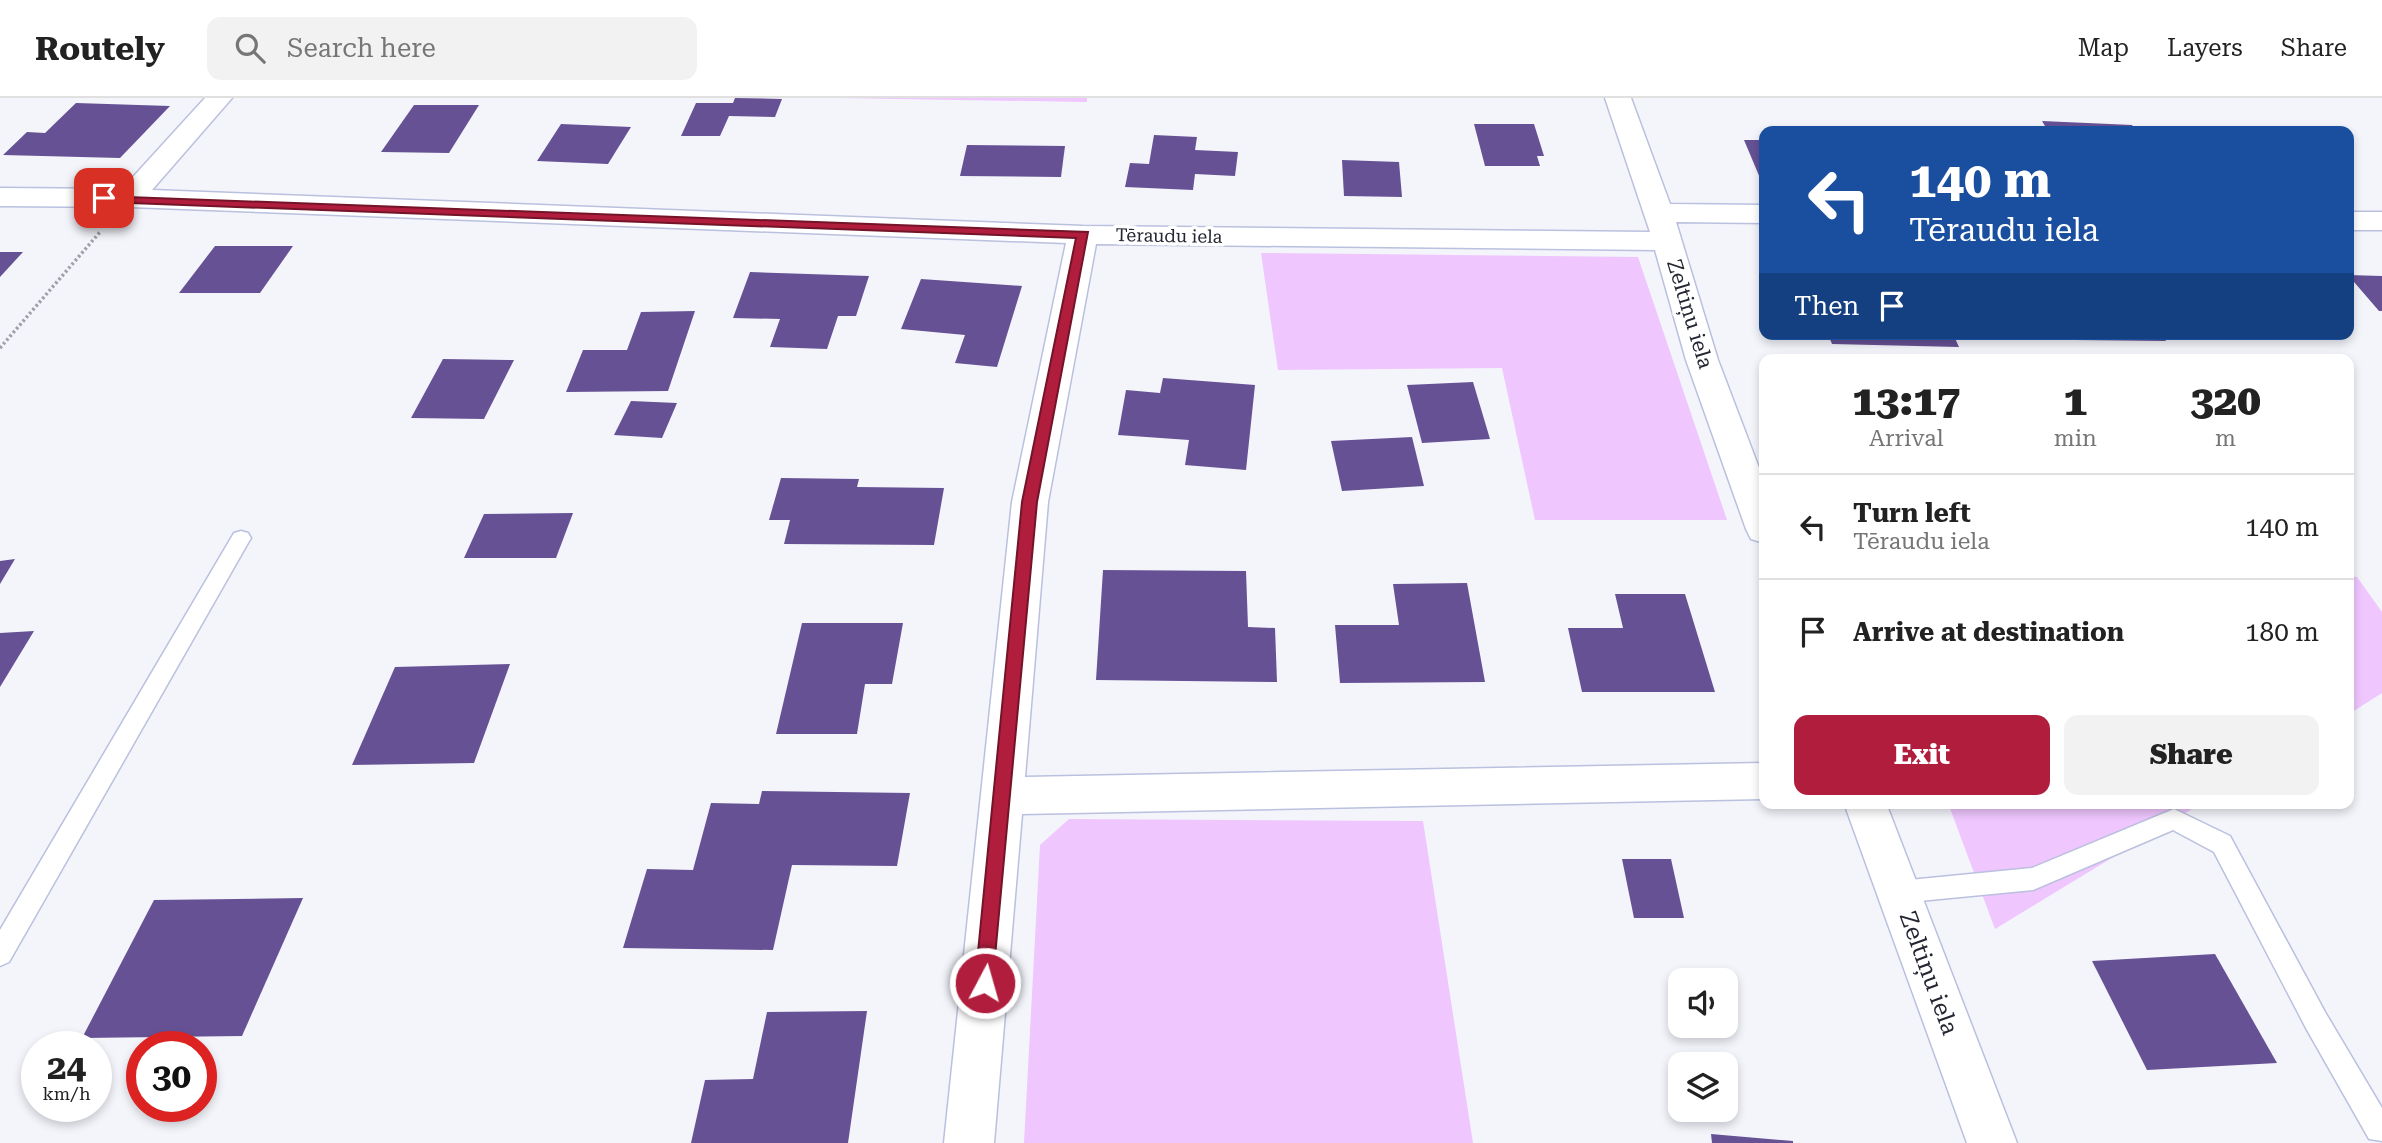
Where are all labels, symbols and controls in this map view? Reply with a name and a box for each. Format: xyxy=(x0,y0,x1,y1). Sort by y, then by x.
search box xyxy=(207,17,697,80)
text: Routely xyxy=(35,29,165,68)
icon: search xyxy=(231,29,269,67)
text: Search here xyxy=(287,33,436,63)
text: Map xyxy=(2078,34,2129,62)
text: Layers xyxy=(2167,34,2243,62)
text: Share xyxy=(2281,34,2347,62)
text: 140 m xyxy=(1909,152,2051,209)
icon: left xyxy=(1794,154,1885,245)
pin xyxy=(74,168,134,228)
icon: arrive xyxy=(85,179,123,217)
text: Tēraudu iela xyxy=(1909,211,2099,249)
street label: Tēraudu iela xyxy=(1115,224,1223,247)
street label: Zeltiņu iela xyxy=(1660,256,1718,373)
icon: arrive xyxy=(1873,287,1911,325)
text: Then xyxy=(1794,291,1859,321)
text: 13:17 xyxy=(1852,376,1960,425)
text: 1 xyxy=(2063,376,2087,425)
text: 320 xyxy=(2190,376,2261,425)
text: Arrival xyxy=(1869,425,1944,452)
text: min xyxy=(2054,425,2097,452)
text: m xyxy=(2215,425,2236,452)
text: Turn left xyxy=(1853,498,1971,528)
icon: left xyxy=(1794,508,1832,546)
text: 140 m xyxy=(2245,512,2319,542)
text: Tēraudu iela xyxy=(1853,528,1990,555)
icon: arrive xyxy=(1794,613,1832,651)
text: Arrive at destination xyxy=(1853,617,2124,647)
text: 180 m xyxy=(2245,617,2319,647)
button: Exit xyxy=(1794,715,2050,795)
button: Share xyxy=(2064,715,2319,795)
street label: Zeltiņu iela xyxy=(1892,907,1964,1039)
position arrow xyxy=(948,946,1022,1020)
map controls xyxy=(1668,968,1738,1122)
button: sound xyxy=(1668,968,1738,1038)
speed limit sign: 30 xyxy=(126,1031,217,1122)
text: 24 xyxy=(47,1047,86,1088)
button: layers xyxy=(1668,1052,1738,1122)
text: km/h xyxy=(42,1083,91,1104)

